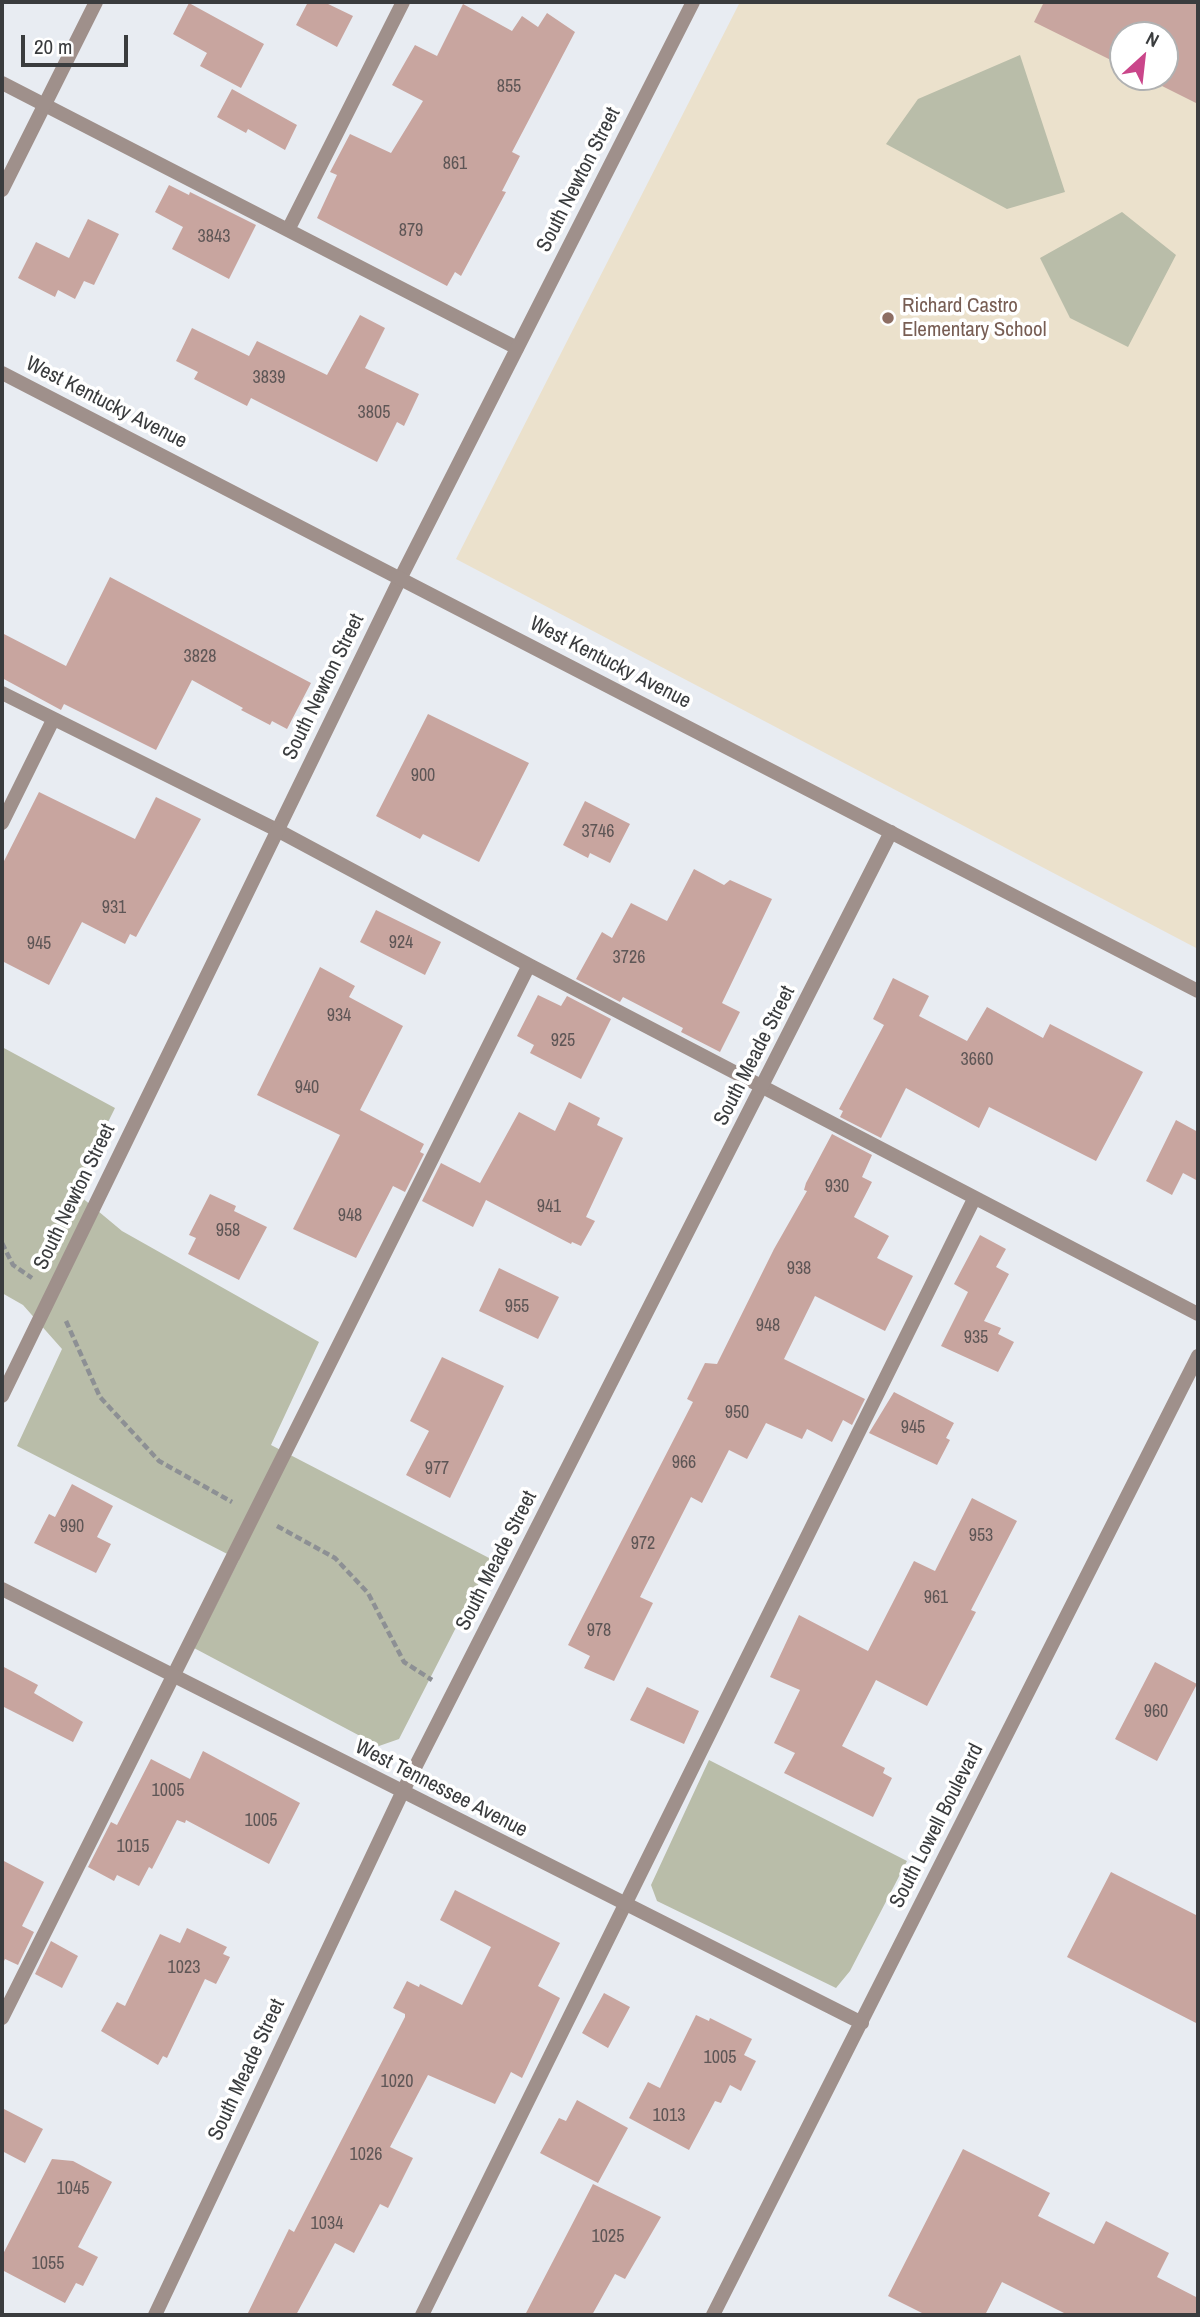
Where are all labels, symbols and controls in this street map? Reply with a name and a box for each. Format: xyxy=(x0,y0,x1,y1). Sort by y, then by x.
scale bar xyxy=(24,21,131,65)
north arrow xyxy=(1109,21,1179,91)
text: N xyxy=(1142,25,1164,53)
text: 20 m xyxy=(34,32,72,61)
house number: 855 xyxy=(497,76,521,98)
street label: South Newton Street xyxy=(532,103,626,257)
house number: 861 xyxy=(443,153,467,175)
house number: 879 xyxy=(399,220,423,242)
house number: 3843 xyxy=(198,226,230,248)
place label: Richard Castro Elementary School xyxy=(902,293,1047,343)
marker: Richard Castro Elementary School xyxy=(880,310,896,326)
street label: West Kentucky Avenue xyxy=(21,351,191,455)
house number: 3839 xyxy=(253,367,285,389)
house number: 3805 xyxy=(358,402,390,424)
street label: South Newton Street xyxy=(278,610,370,764)
street label: West Kentucky Avenue xyxy=(525,611,695,715)
house number: 3828 xyxy=(184,646,216,668)
house number: 900 xyxy=(411,765,435,787)
house number: 3746 xyxy=(582,821,614,843)
house number: 931 xyxy=(102,897,126,919)
house number: 924 xyxy=(389,932,413,954)
house number: 945 xyxy=(27,933,51,955)
house number: 3726 xyxy=(613,947,645,969)
street label: South Meade Street xyxy=(709,982,801,1130)
house number: 934 xyxy=(327,1005,351,1027)
house number: 925 xyxy=(551,1030,575,1052)
house number: 3660 xyxy=(961,1049,993,1071)
house number: 940 xyxy=(295,1077,319,1099)
street label: South Newton Street xyxy=(29,1120,121,1274)
house number: 930 xyxy=(825,1176,849,1198)
house number: 941 xyxy=(537,1196,561,1218)
house number: 948 xyxy=(338,1205,362,1227)
house number: 958 xyxy=(216,1220,240,1242)
house number: 938 xyxy=(787,1258,811,1280)
house number: 955 xyxy=(505,1296,529,1318)
house number: 948 xyxy=(756,1315,780,1337)
house number: 935 xyxy=(964,1327,988,1349)
house number: 950 xyxy=(725,1402,749,1424)
house number: 945 xyxy=(901,1417,925,1439)
house number: 966 xyxy=(672,1452,696,1474)
house number: 977 xyxy=(425,1458,449,1480)
street label: South Meade Street xyxy=(451,1487,543,1635)
house number: 990 xyxy=(60,1516,84,1538)
house number: 953 xyxy=(969,1525,993,1547)
house number: 972 xyxy=(631,1533,655,1555)
house number: 961 xyxy=(924,1587,948,1609)
house number: 978 xyxy=(587,1620,611,1642)
house number: 960 xyxy=(1144,1701,1168,1723)
street label: West Tennessee Avenue xyxy=(351,1735,531,1843)
street label: South Lowell Boulevard xyxy=(885,1740,989,1912)
house number: 1005 xyxy=(152,1780,184,1802)
house number: 1005 xyxy=(245,1810,277,1832)
house number: 1015 xyxy=(117,1836,149,1858)
house number: 1023 xyxy=(168,1957,200,1979)
street label: South Meade Street xyxy=(203,1995,291,2145)
house number: 1005 xyxy=(704,2047,736,2069)
house number: 1020 xyxy=(381,2071,413,2093)
house number: 1013 xyxy=(653,2105,685,2127)
house number: 1026 xyxy=(350,2144,382,2166)
house number: 1045 xyxy=(57,2178,89,2200)
house number: 1034 xyxy=(311,2213,343,2235)
house number: 1025 xyxy=(592,2226,624,2248)
house number: 1055 xyxy=(32,2253,64,2275)

